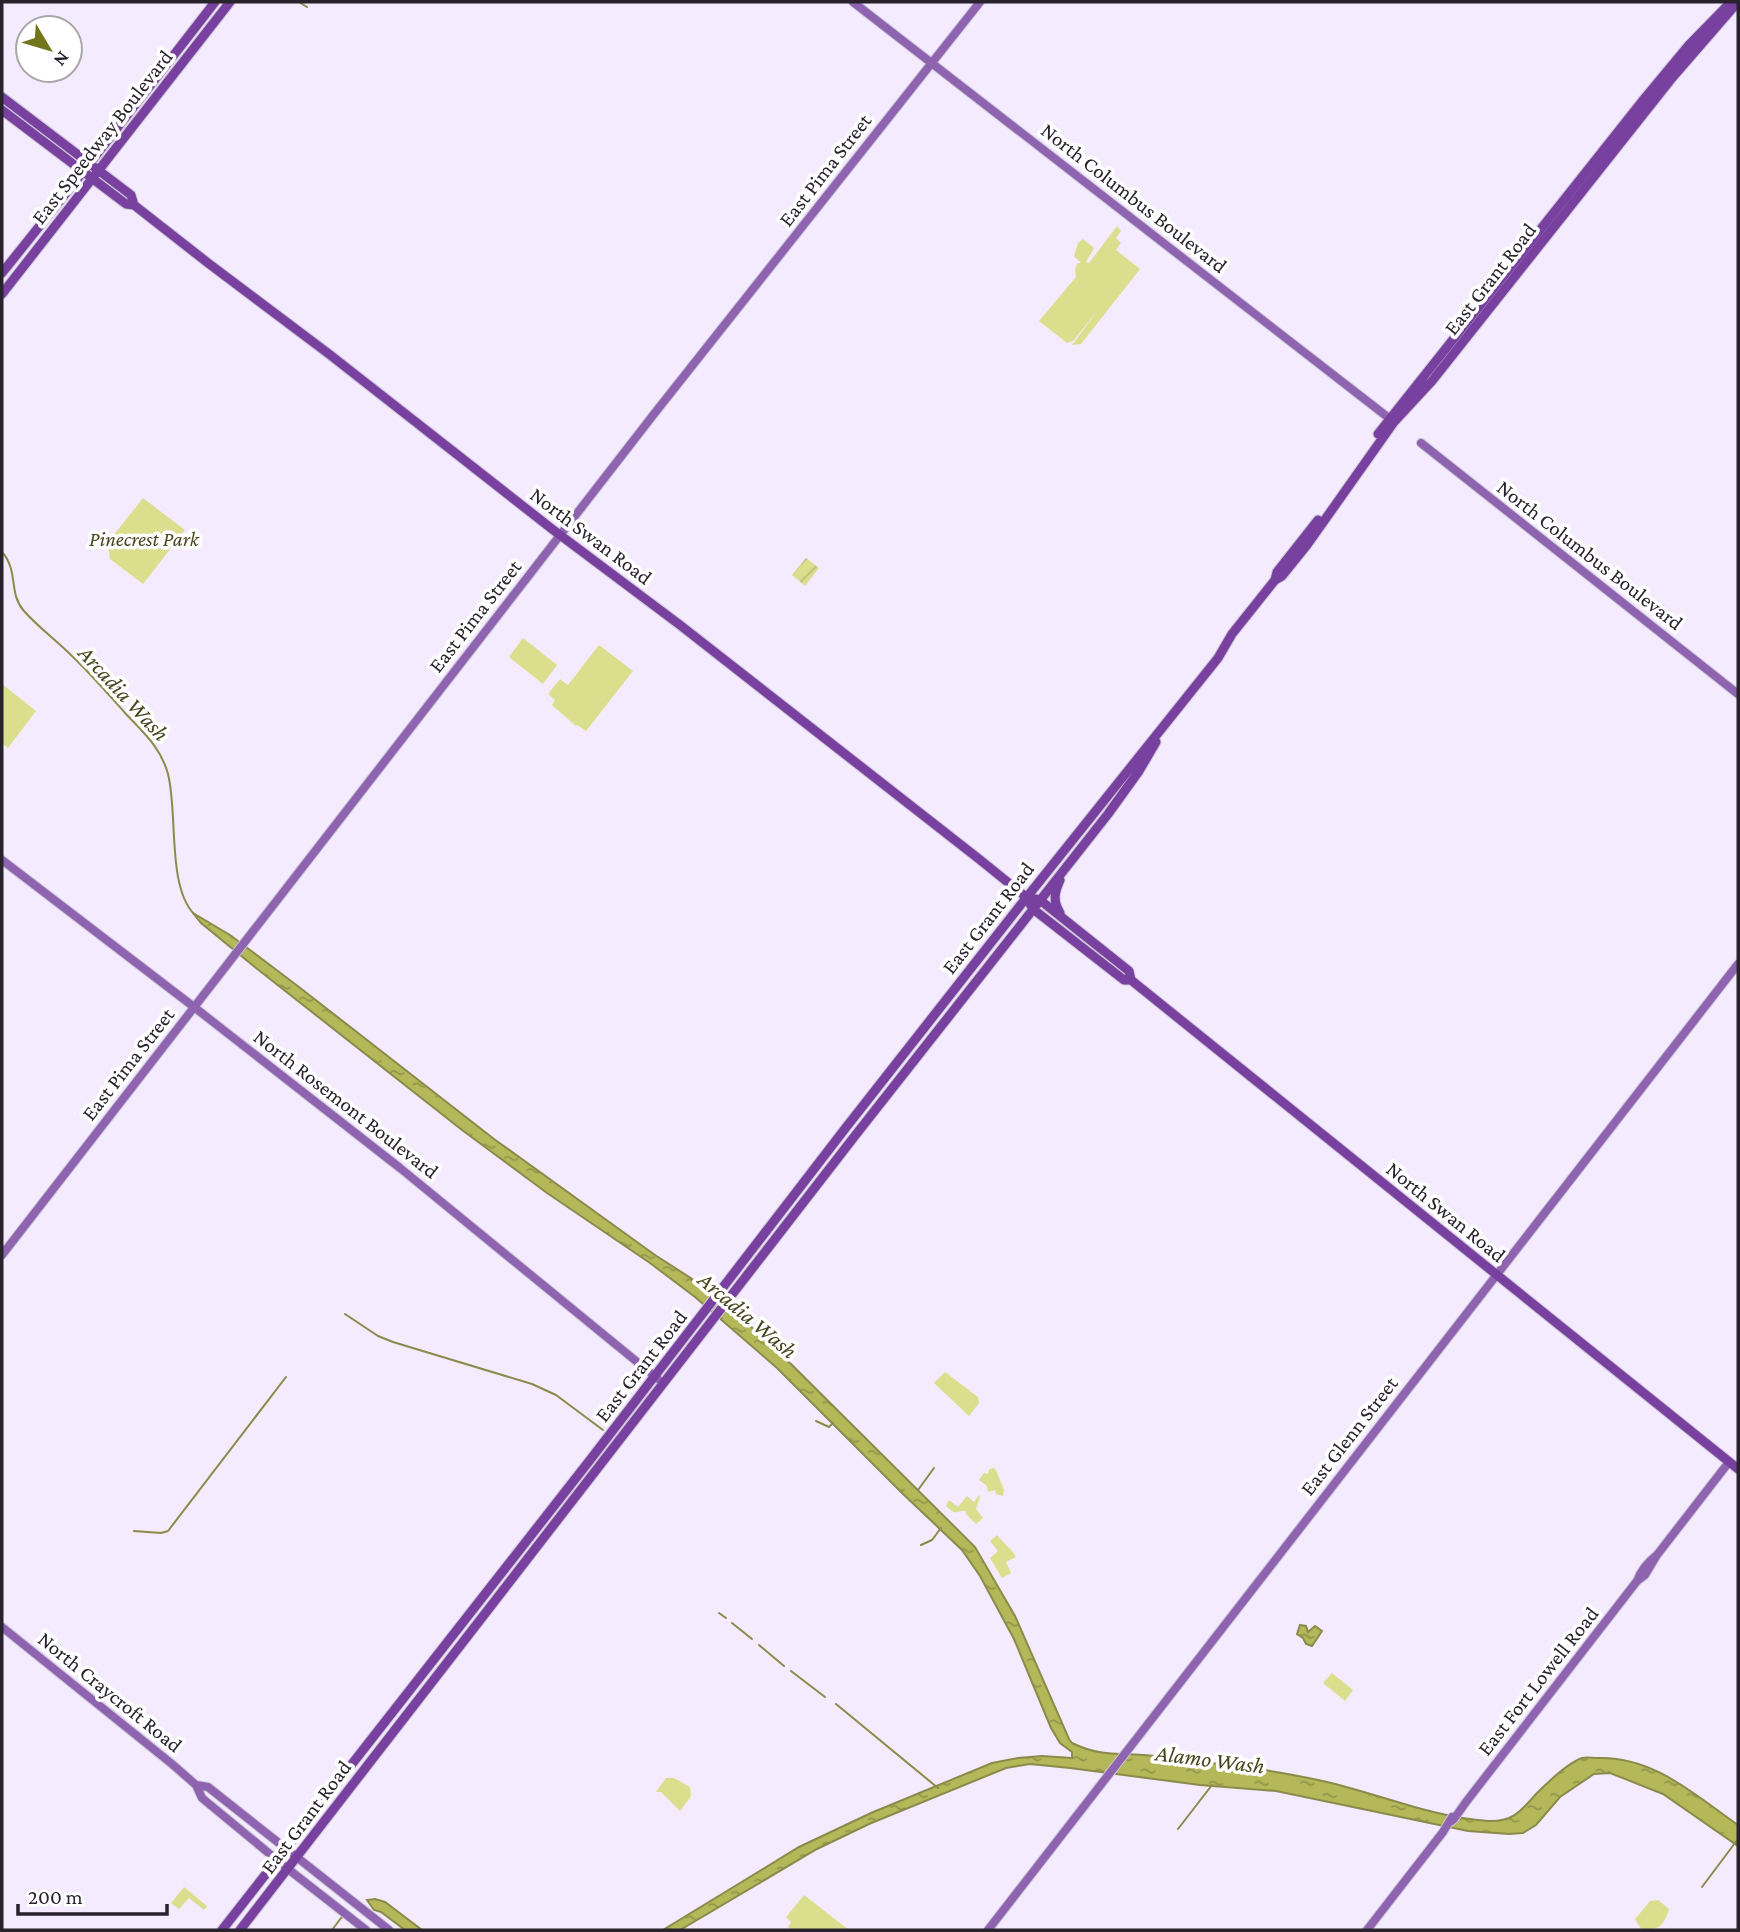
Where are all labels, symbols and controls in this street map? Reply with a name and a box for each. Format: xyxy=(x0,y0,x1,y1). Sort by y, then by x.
north arrow xyxy=(14,14,84,84)
street label: East Speedway Boulevard xyxy=(27,45,177,229)
text: N xyxy=(50,48,74,71)
street label: East Pima Street xyxy=(774,108,877,231)
street label: North Columbus Boulevard xyxy=(1036,118,1232,278)
street label: East Grant Road xyxy=(1439,218,1541,340)
street label: North Columbus Boulevard xyxy=(1492,475,1688,635)
street label: North Swan Road xyxy=(525,482,657,590)
park label: Pinecrest Park xyxy=(89,527,200,551)
street label: East Pima Street xyxy=(424,554,527,677)
water label: Arcadia Wash xyxy=(73,639,175,746)
street label: East Grant Road xyxy=(937,857,1039,979)
street label: East Pima Street xyxy=(77,1002,180,1125)
street label: North Rosemont Boulevard xyxy=(249,1024,443,1184)
street label: North Swan Road xyxy=(1382,1157,1510,1267)
water label: Arcadia Wash xyxy=(693,1266,803,1364)
street label: East Grant Road xyxy=(590,1305,692,1427)
street label: East Glenn Street xyxy=(1295,1371,1403,1500)
street label: East Fort Lowell Road xyxy=(1473,1602,1603,1760)
street label: North Craycroft Road xyxy=(33,1627,187,1757)
water label: Alamo Wash xyxy=(1153,1739,1266,1779)
street label: East Grant Road xyxy=(256,1756,356,1878)
scale bar xyxy=(18,1872,166,1916)
text: 200 m xyxy=(28,1885,83,1909)

